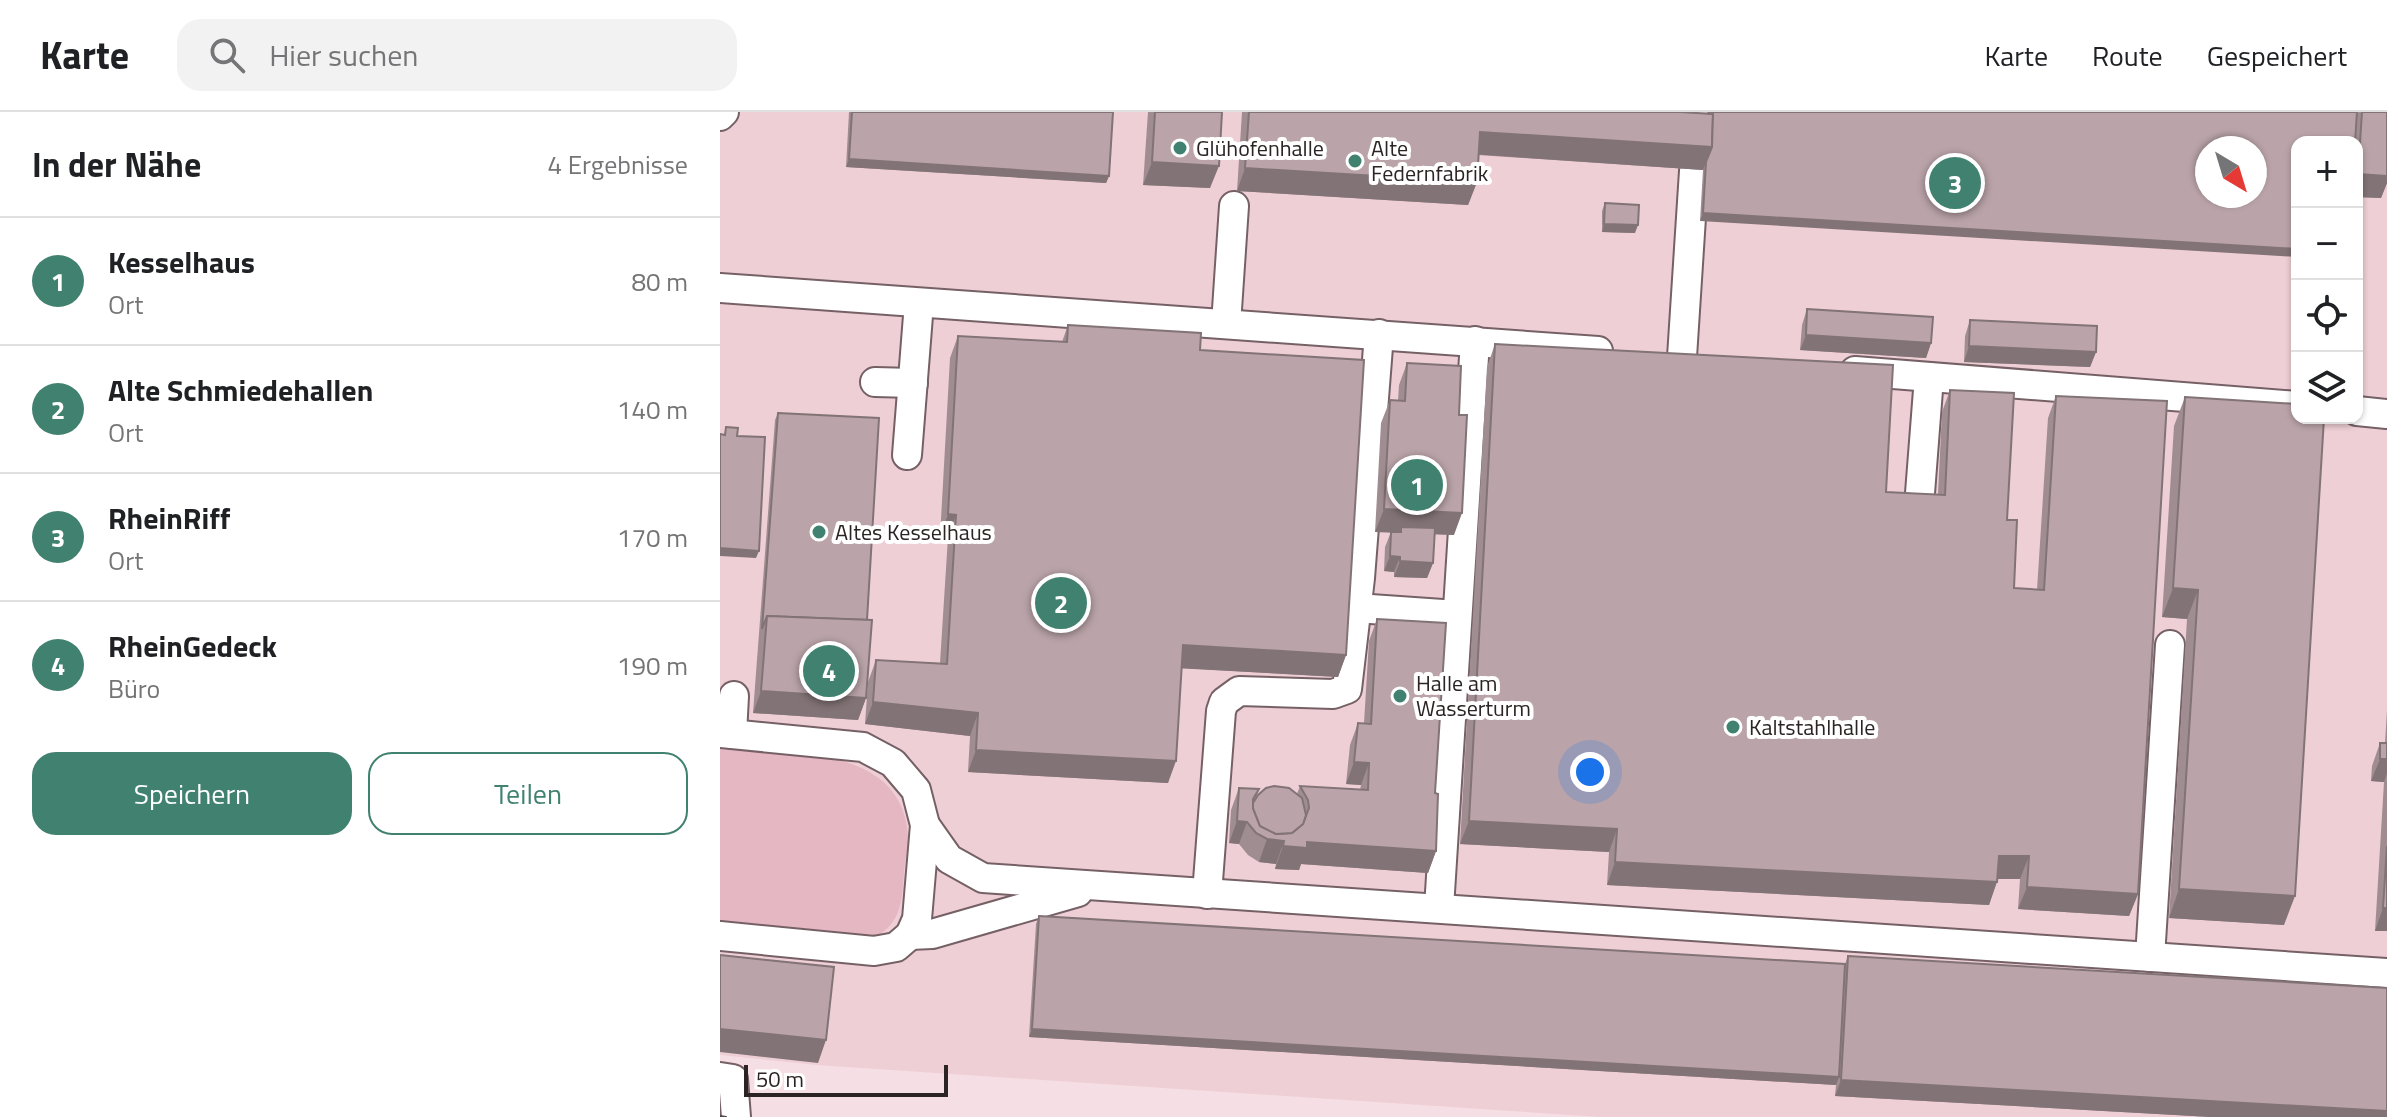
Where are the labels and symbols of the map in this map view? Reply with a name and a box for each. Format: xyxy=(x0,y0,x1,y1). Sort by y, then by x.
place label: Glühofenhalle xyxy=(1196,131,1324,165)
place label: Alte Federnfabrik xyxy=(1371,131,1489,190)
north arrow xyxy=(2195,136,2267,208)
marker: Glühofenhalle xyxy=(1171,139,1189,157)
marker: Alte Federnfabrik xyxy=(1346,152,1364,170)
pin: 3 xyxy=(1929,153,1981,213)
pin: 1 xyxy=(1391,455,1443,515)
place label: Altes Kesselhaus xyxy=(835,515,992,549)
marker: Altes Kesselhaus xyxy=(810,523,828,541)
pin: 2 xyxy=(1035,573,1087,633)
pin: 4 xyxy=(803,641,855,701)
place label: Halle am Wasserturm xyxy=(1416,666,1531,725)
marker: Halle am Wasserturm xyxy=(1391,687,1409,705)
place label: Kaltstahlhalle xyxy=(1749,710,1875,744)
marker: Kaltstahlhalle xyxy=(1724,718,1742,736)
your location xyxy=(1570,752,1610,792)
scale bar xyxy=(744,1061,948,1097)

